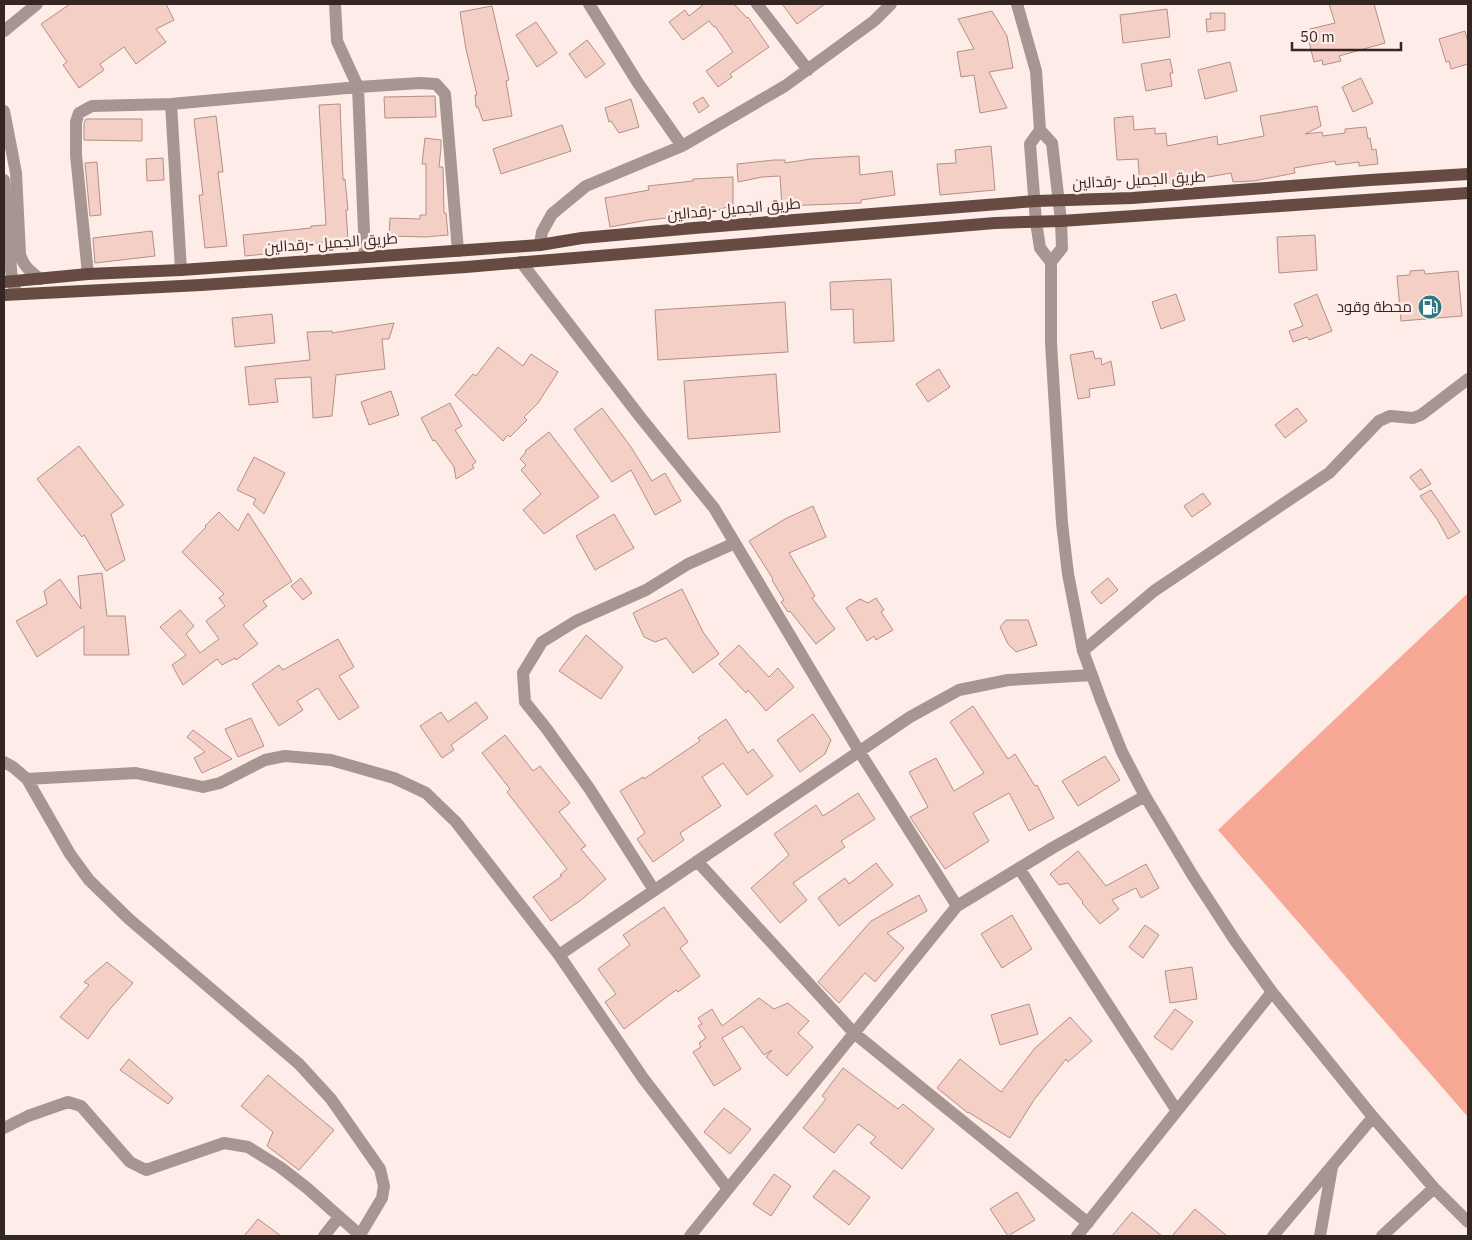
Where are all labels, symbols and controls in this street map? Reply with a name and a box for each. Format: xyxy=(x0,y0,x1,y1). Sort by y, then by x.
scale bar xyxy=(1292,20,1401,52)
text: 50 m xyxy=(1300,27,1335,46)
street label: طريق الجميل -رقدالين xyxy=(1072,167,1206,193)
street label: طريق الجميل -رقدالين xyxy=(667,193,801,225)
street label: طريق الجميل -رقدالين xyxy=(264,228,398,258)
fuel station icon: محطة وقود xyxy=(1417,294,1443,320)
place label: محطة وقود xyxy=(1337,297,1412,316)

